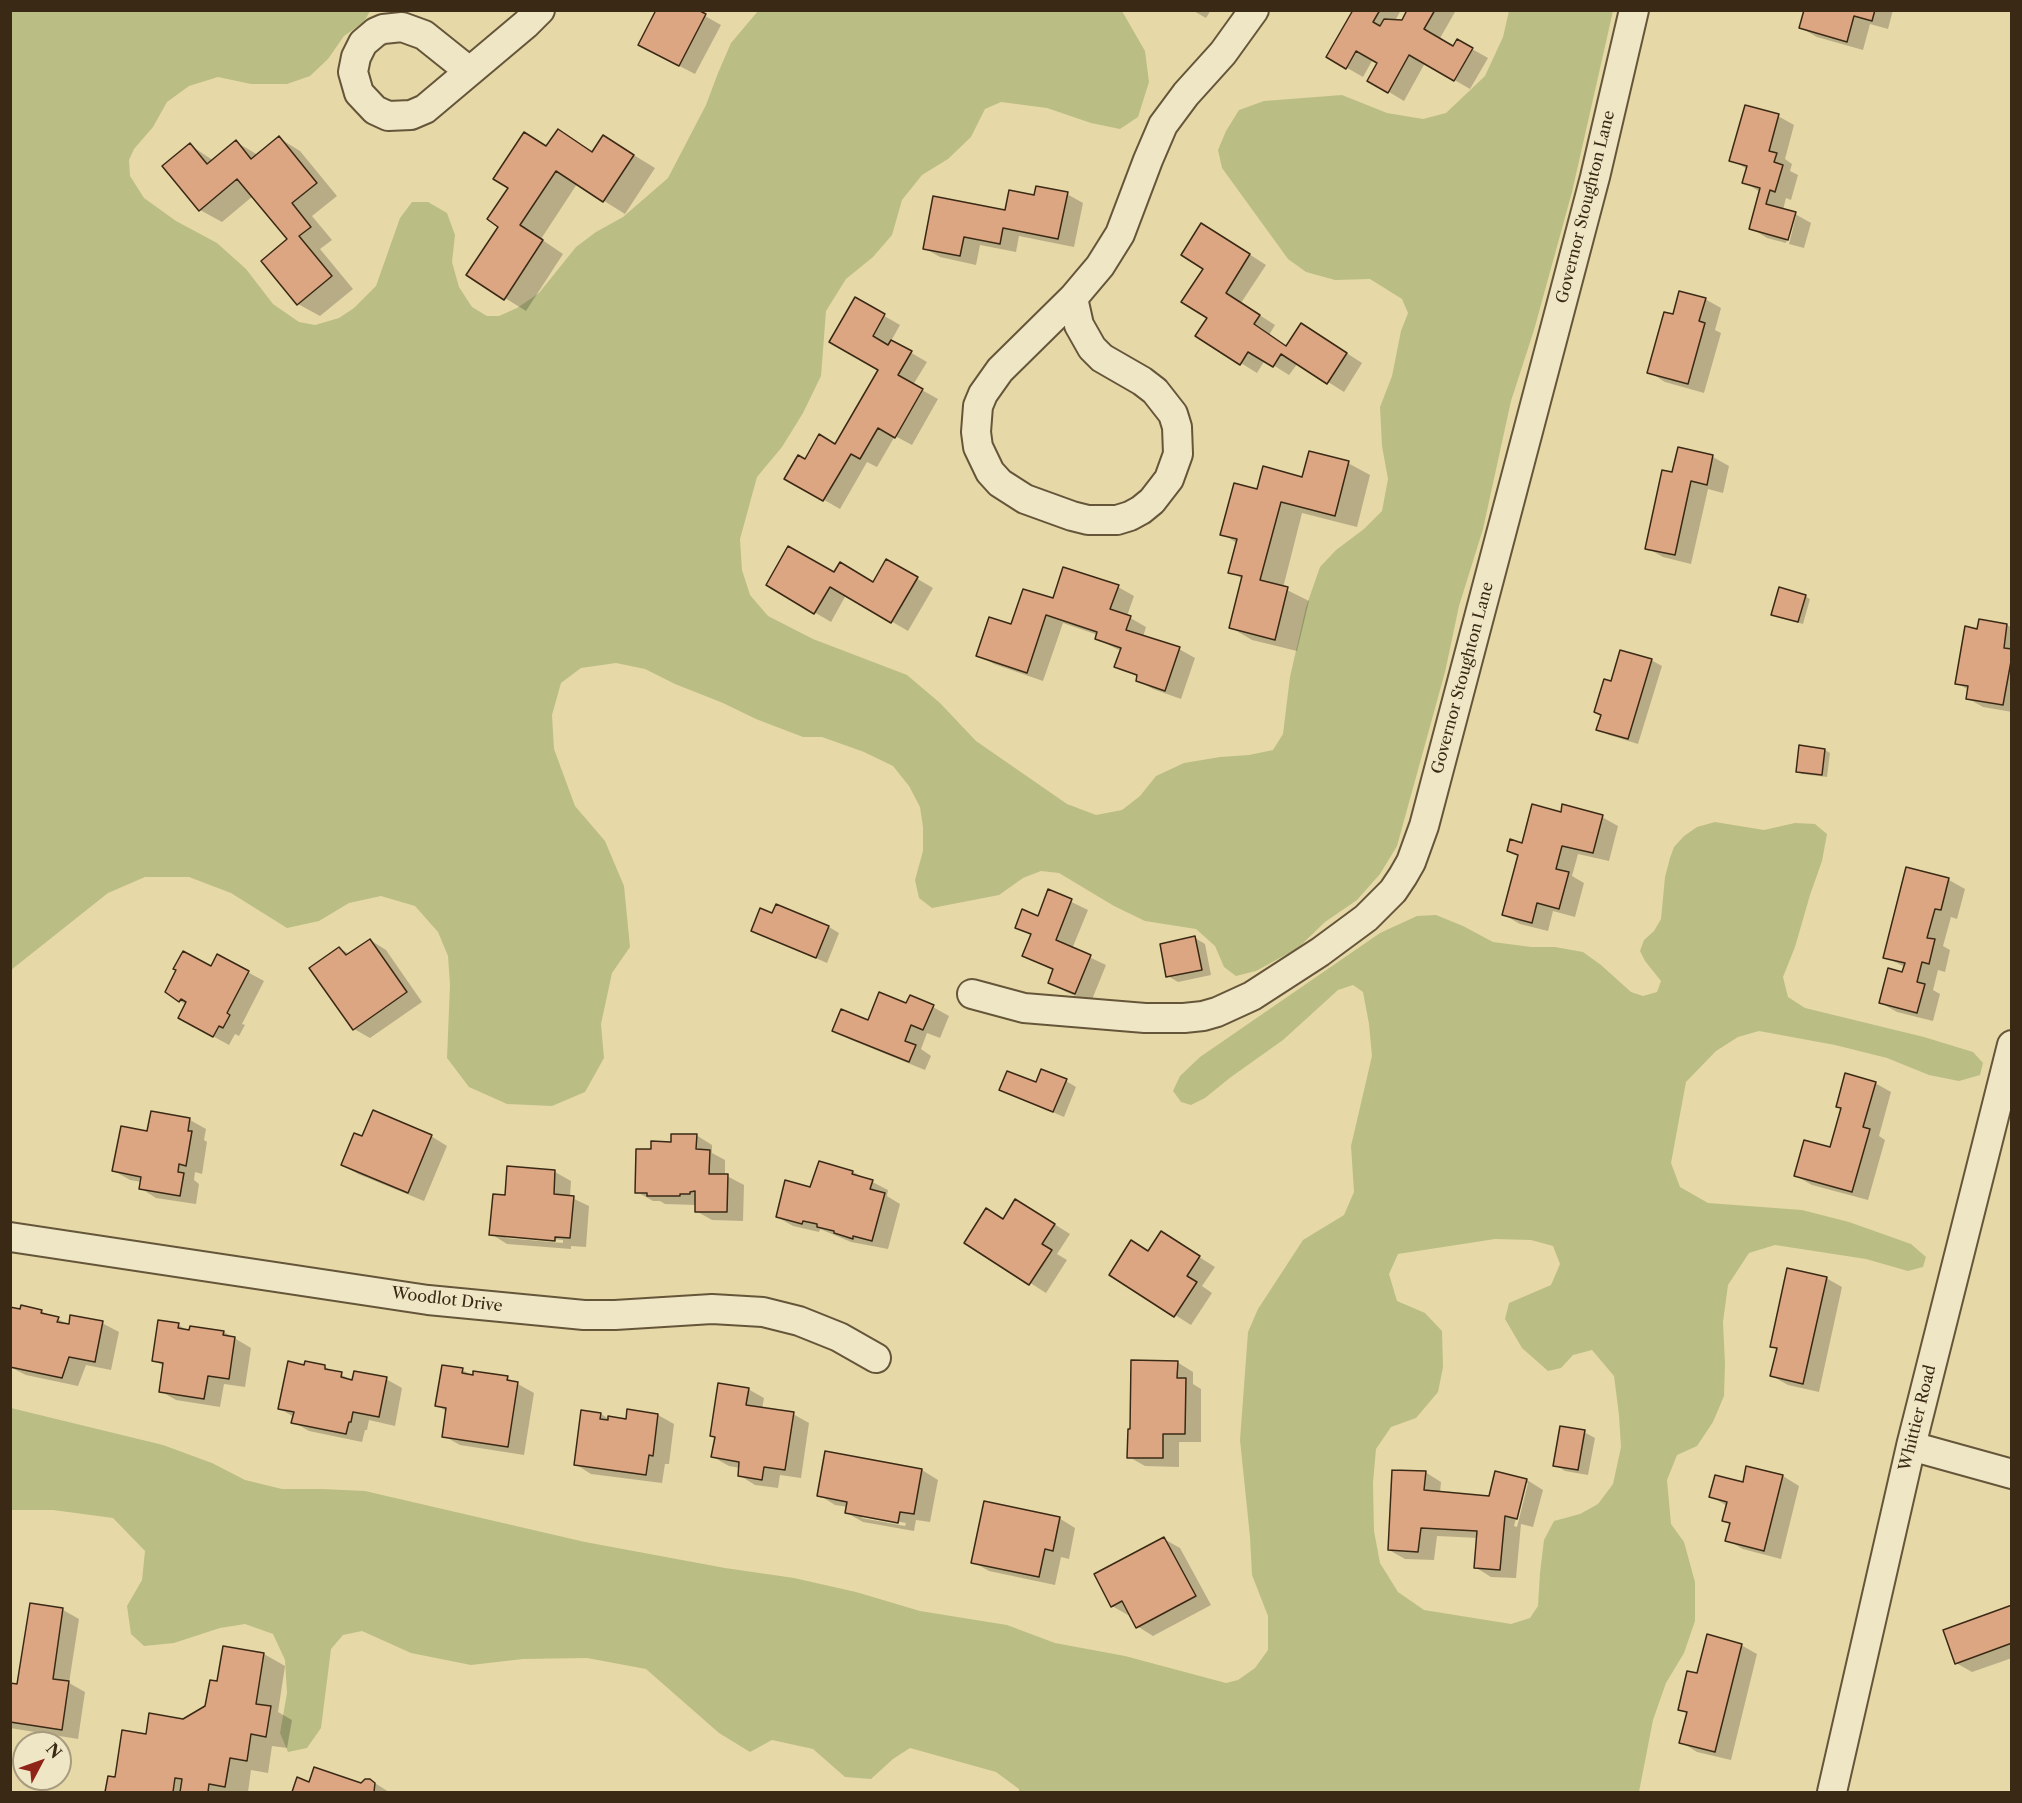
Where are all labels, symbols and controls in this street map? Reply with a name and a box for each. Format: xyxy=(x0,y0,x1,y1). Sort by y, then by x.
street label: Governor Stoughton Lane xyxy=(1553,109,1619,305)
street label: Governor Stoughton Lane xyxy=(1428,580,1498,776)
street label: Woodlot Drive xyxy=(390,1284,504,1316)
street label: Whittier Road xyxy=(1896,1363,1940,1473)
north arrow xyxy=(12,1731,72,1791)
text: N xyxy=(42,1739,66,1762)

